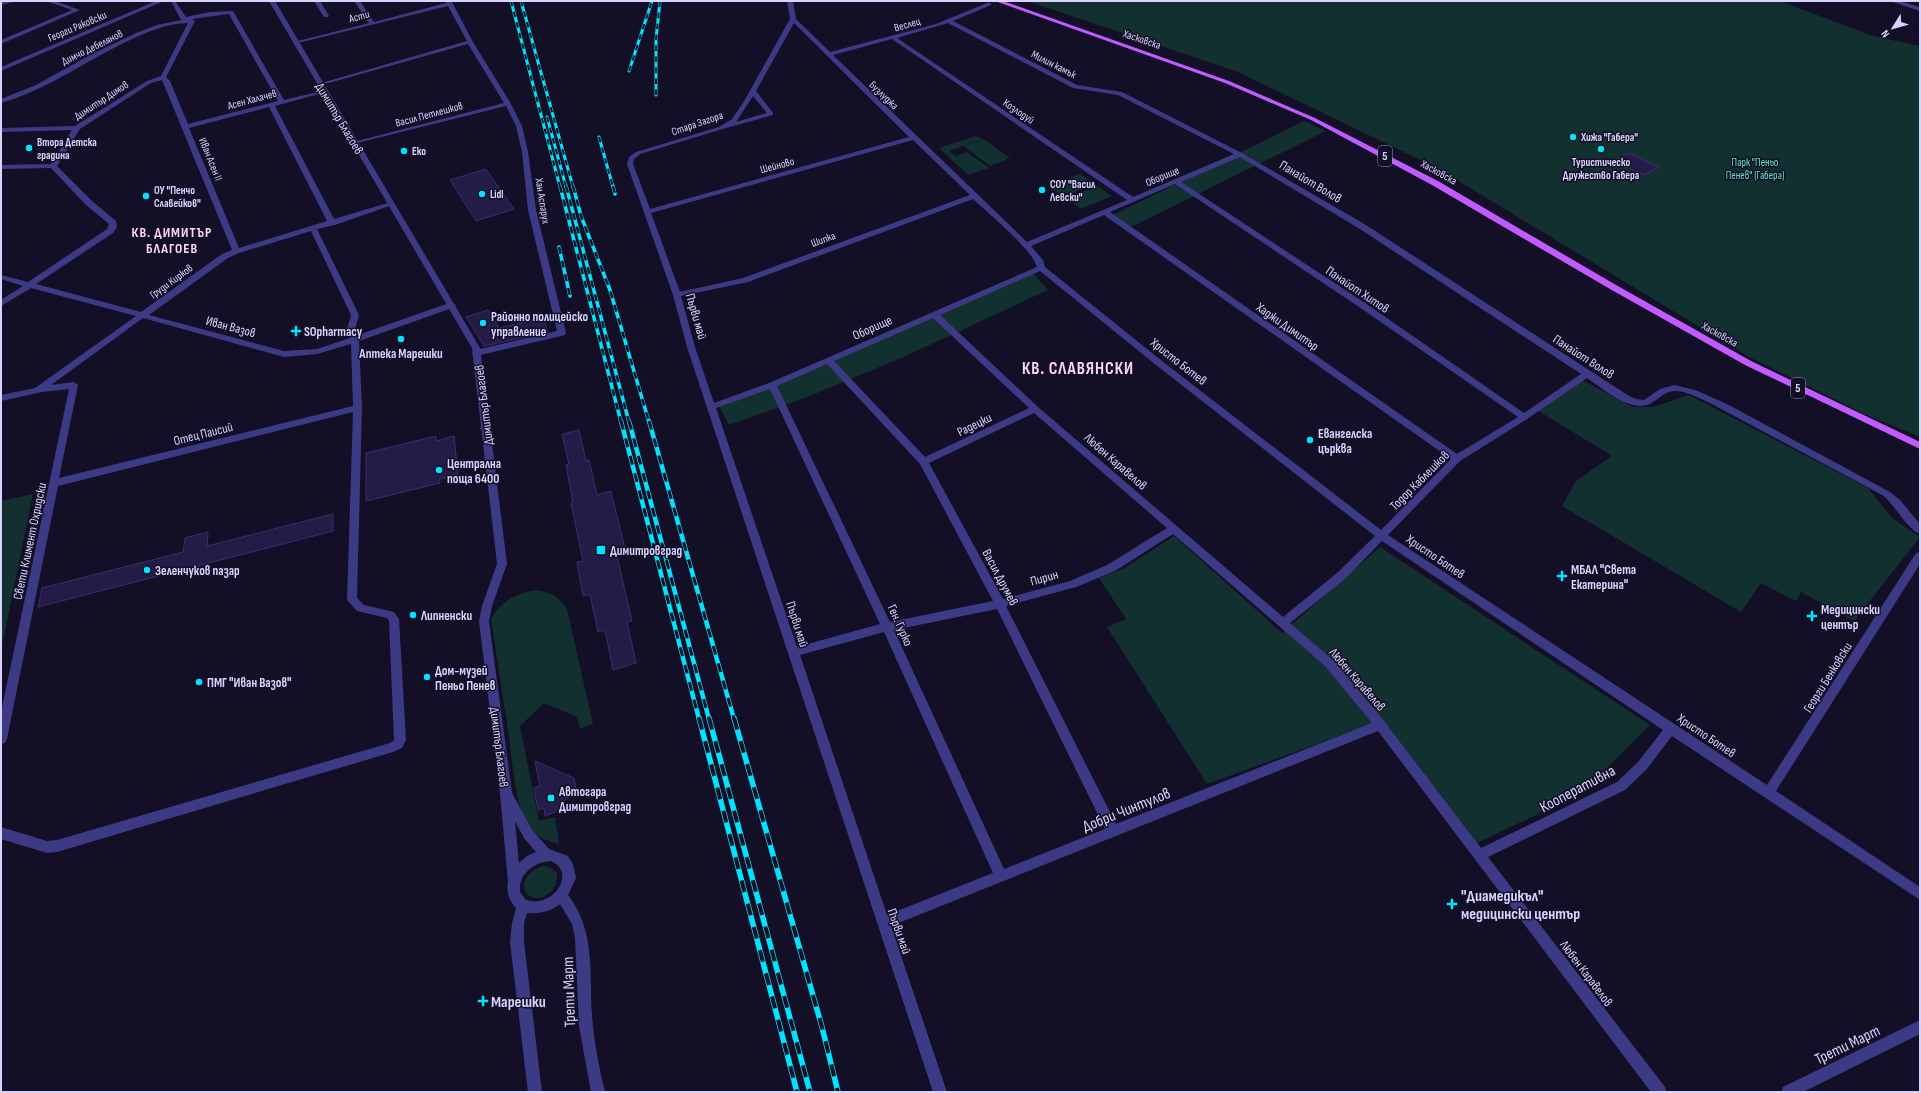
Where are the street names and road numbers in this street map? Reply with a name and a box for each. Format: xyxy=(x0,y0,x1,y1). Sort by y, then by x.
street label: Асти xyxy=(346,7,371,26)
street label: Георги Раковски xyxy=(46,8,109,45)
street label: Веслец xyxy=(893,14,922,34)
street label: Димчо Дебелянов xyxy=(59,27,125,68)
street label: Хасковска xyxy=(1120,27,1162,52)
street label: Милин камък xyxy=(1029,48,1079,82)
street label: Димитър Димов xyxy=(72,78,131,123)
street label: Бузлуджа xyxy=(866,78,901,112)
street label: Димитър Благоев xyxy=(311,80,367,157)
street label: Асен Халачев xyxy=(225,87,279,113)
street label: Козлодуй xyxy=(1000,96,1037,127)
street label: Васил Петлешков xyxy=(394,99,465,130)
street label: Стара Загора xyxy=(670,109,725,138)
street label: Иван Асен II xyxy=(196,136,225,183)
road number: 5 xyxy=(1378,146,1392,166)
street label: Шейново xyxy=(759,155,796,176)
street label: Панайот Волов xyxy=(1276,157,1345,207)
street label: Хасковска xyxy=(1418,157,1459,188)
street label: Оборище xyxy=(1143,164,1181,189)
street label: Хан Аспарух xyxy=(532,176,553,225)
street label: Шипка xyxy=(809,229,837,250)
street label: Груди Кирков xyxy=(147,261,196,301)
street label: Панайот Хитов xyxy=(1323,263,1392,317)
street label: Първи май xyxy=(682,291,710,341)
street label: Хаджи Димитър xyxy=(1252,299,1322,354)
street label: Оборище xyxy=(850,312,895,344)
street label: Иван Вазов xyxy=(204,313,257,341)
street label: Хасковска xyxy=(1699,319,1740,350)
street label: Панайот Волов xyxy=(1550,331,1617,383)
street label: Христо Ботев xyxy=(1146,334,1210,389)
street label: Димитър Благоев xyxy=(471,364,497,446)
road number: 5 xyxy=(1791,378,1805,398)
street label: Радецки xyxy=(954,410,994,440)
street label: Отец Паисий xyxy=(172,419,235,449)
street label: Любен Каравелов xyxy=(1080,429,1150,493)
street label: Тодор Каблешков xyxy=(1387,448,1453,514)
street label: Свети Климент Охридски xyxy=(10,481,50,601)
street label: Христо Ботев xyxy=(1402,531,1468,582)
street label: Васил Друмев xyxy=(979,546,1022,608)
street label: Пирин xyxy=(1028,566,1060,590)
street label: Първи май xyxy=(782,599,812,649)
street label: Ген. Гурко xyxy=(884,602,916,649)
street label: Георги Бенковски xyxy=(1800,640,1856,716)
street label: Любен Каравелов xyxy=(1325,644,1389,714)
street label: Димитър Благоев xyxy=(486,706,512,788)
street label: Христо Ботев xyxy=(1673,710,1739,761)
street label: Кооперативна xyxy=(1537,761,1619,817)
street label: Добри Чинтулов xyxy=(1080,784,1173,837)
street label: Първи май xyxy=(884,906,914,956)
street label: Любен Каравелов xyxy=(1556,937,1616,1010)
street label: Трети Март xyxy=(559,956,580,1027)
street label: Трети Март xyxy=(1812,1021,1883,1069)

